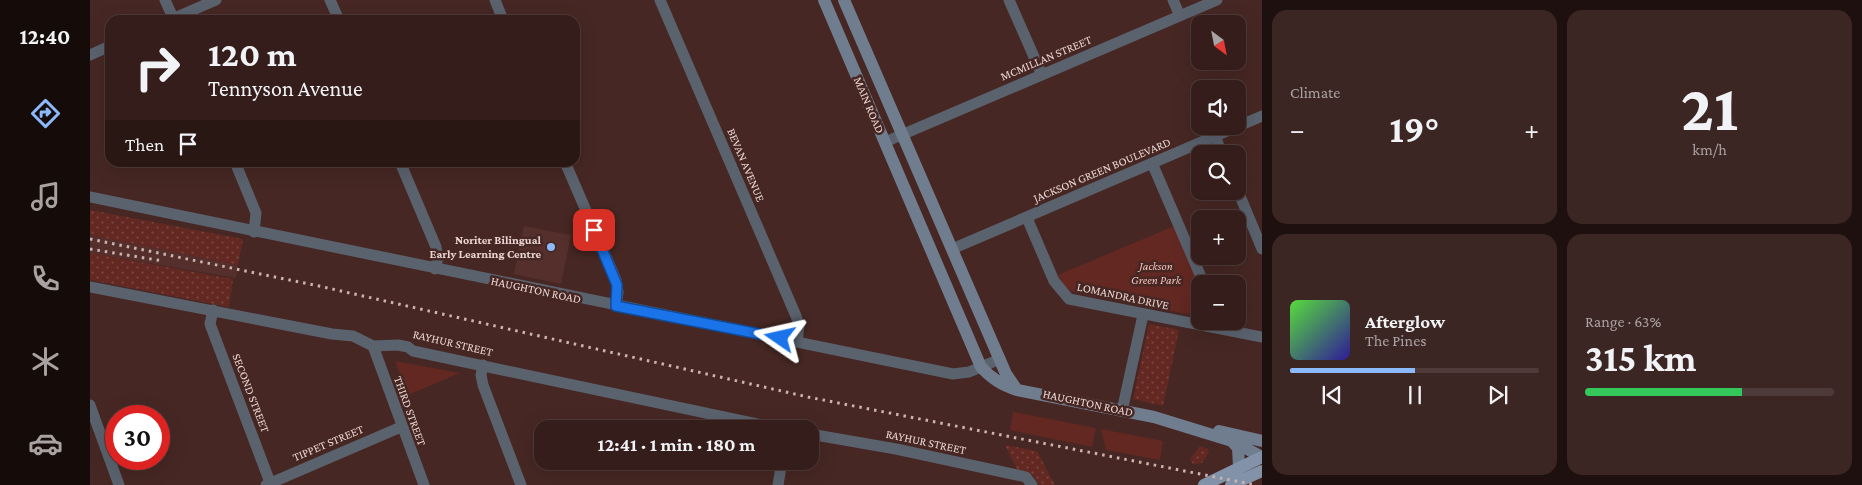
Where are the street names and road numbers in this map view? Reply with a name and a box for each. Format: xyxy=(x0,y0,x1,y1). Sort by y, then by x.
street label: MCMILLAN STREET xyxy=(998,32,1094,84)
street label: MAIN ROAD xyxy=(851,75,887,135)
street label: BEVAN AVENUE xyxy=(724,126,768,204)
street label: JACKSON GREEN BOULEVARD xyxy=(1030,135,1173,206)
street label: HAUGHTON ROAD xyxy=(490,274,582,306)
street label: LOMANDRA DRIVE xyxy=(1076,279,1171,313)
street label: RAYHUR STREET xyxy=(412,327,495,359)
street label: SECOND STREET xyxy=(229,351,273,435)
street label: THIRD STREET xyxy=(391,374,429,448)
street label: HAUGHTON ROAD xyxy=(1042,387,1134,419)
street label: TIPPET STREET xyxy=(290,422,366,464)
street label: RAYHUR STREET xyxy=(885,427,968,457)

